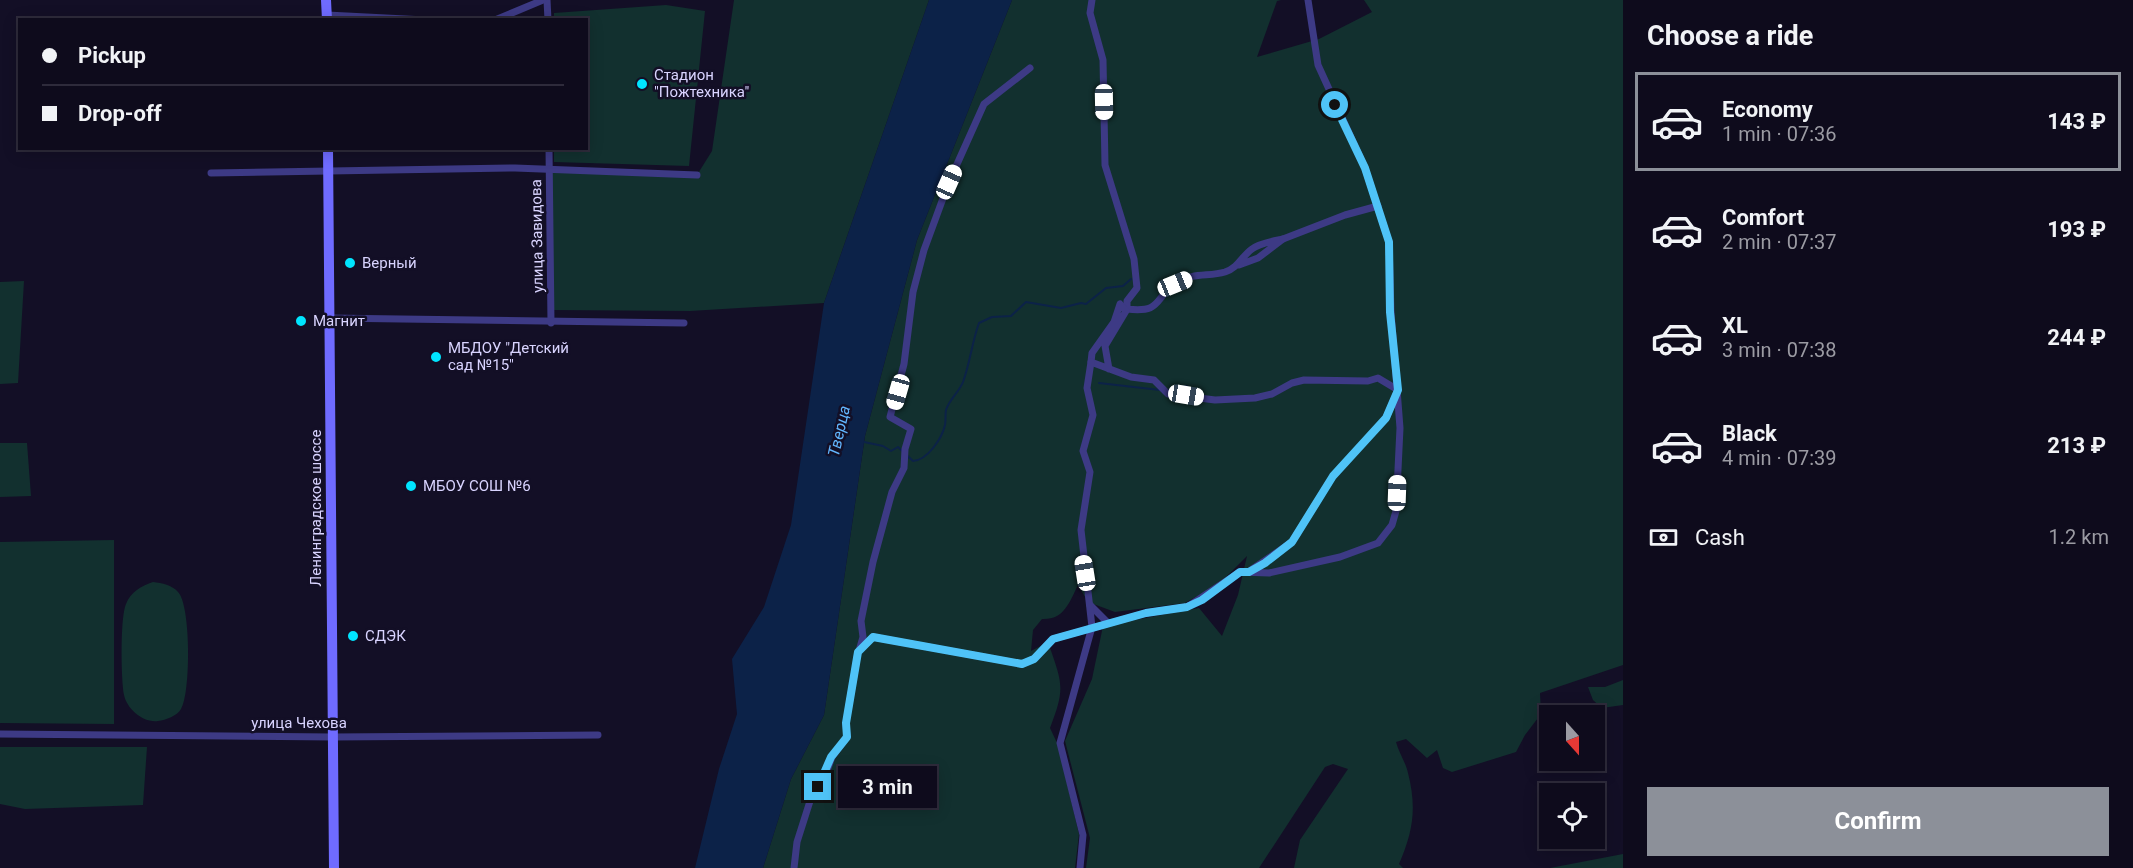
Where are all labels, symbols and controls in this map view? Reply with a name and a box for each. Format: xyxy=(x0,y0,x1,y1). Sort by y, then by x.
text: Choose a ride xyxy=(1647,20,1813,52)
text: Pickup xyxy=(78,43,146,68)
place label: Стадион "Пожтехника" xyxy=(654,66,750,101)
marker: Стадион "Пожтехника" xyxy=(635,77,649,91)
car xyxy=(1095,84,1113,120)
route start xyxy=(1321,91,1348,118)
icon: car xyxy=(1650,95,1704,149)
text: Economy xyxy=(1722,97,1813,122)
text: Drop-off xyxy=(78,101,162,126)
text: 143 ₽ xyxy=(2047,109,2106,134)
text: 1 min · 07:36 xyxy=(1722,122,1837,146)
car xyxy=(933,162,965,202)
street label: улица Завидова xyxy=(527,179,547,293)
icon: car xyxy=(1650,203,1704,257)
text: Comfort xyxy=(1722,205,1804,230)
text: 193 ₽ xyxy=(2047,217,2106,242)
text: 2 min · 07:37 xyxy=(1722,230,1837,254)
place label: Верный xyxy=(362,254,417,272)
marker: Верный xyxy=(343,256,357,270)
car xyxy=(1155,269,1195,299)
icon: car xyxy=(1650,311,1704,365)
place label: Магнит xyxy=(313,312,365,330)
text: XL xyxy=(1722,313,1748,338)
marker: Магнит xyxy=(294,314,308,328)
text: 244 ₽ xyxy=(2047,325,2106,350)
text: 3 min · 07:38 xyxy=(1722,338,1837,362)
place label: МБДОУ "Детский сад №15" xyxy=(448,339,569,374)
marker: МБДОУ "Детский сад №15" xyxy=(429,350,443,364)
car xyxy=(884,372,912,412)
car xyxy=(1167,383,1205,407)
water label: Тверца xyxy=(824,404,854,458)
icon: car xyxy=(1650,419,1704,473)
text: Black xyxy=(1722,421,1777,446)
street label: Ленинградское шоссе xyxy=(307,430,325,586)
text: 213 ₽ xyxy=(2047,433,2106,458)
text: 4 min · 07:39 xyxy=(1722,446,1837,470)
car xyxy=(1387,475,1407,511)
place label: МБОУ СОШ №6 xyxy=(423,477,531,495)
marker: МБОУ СОШ №6 xyxy=(404,479,418,493)
icon: cash xyxy=(1647,521,1680,554)
text: Cash xyxy=(1695,525,1745,550)
text: 1.2 km xyxy=(2049,525,2109,549)
car xyxy=(1073,554,1097,592)
place label: СДЭК xyxy=(365,627,406,645)
marker: СДЭК xyxy=(346,629,360,643)
north arrow xyxy=(1539,705,1605,771)
map controls xyxy=(1539,705,1605,849)
street label: улица Чехова xyxy=(251,714,347,732)
callout: 3 min xyxy=(839,766,938,808)
route end xyxy=(804,773,831,800)
text: 3 min xyxy=(862,775,913,799)
button: locate xyxy=(1539,783,1605,849)
button: Confirm xyxy=(1647,787,2109,856)

